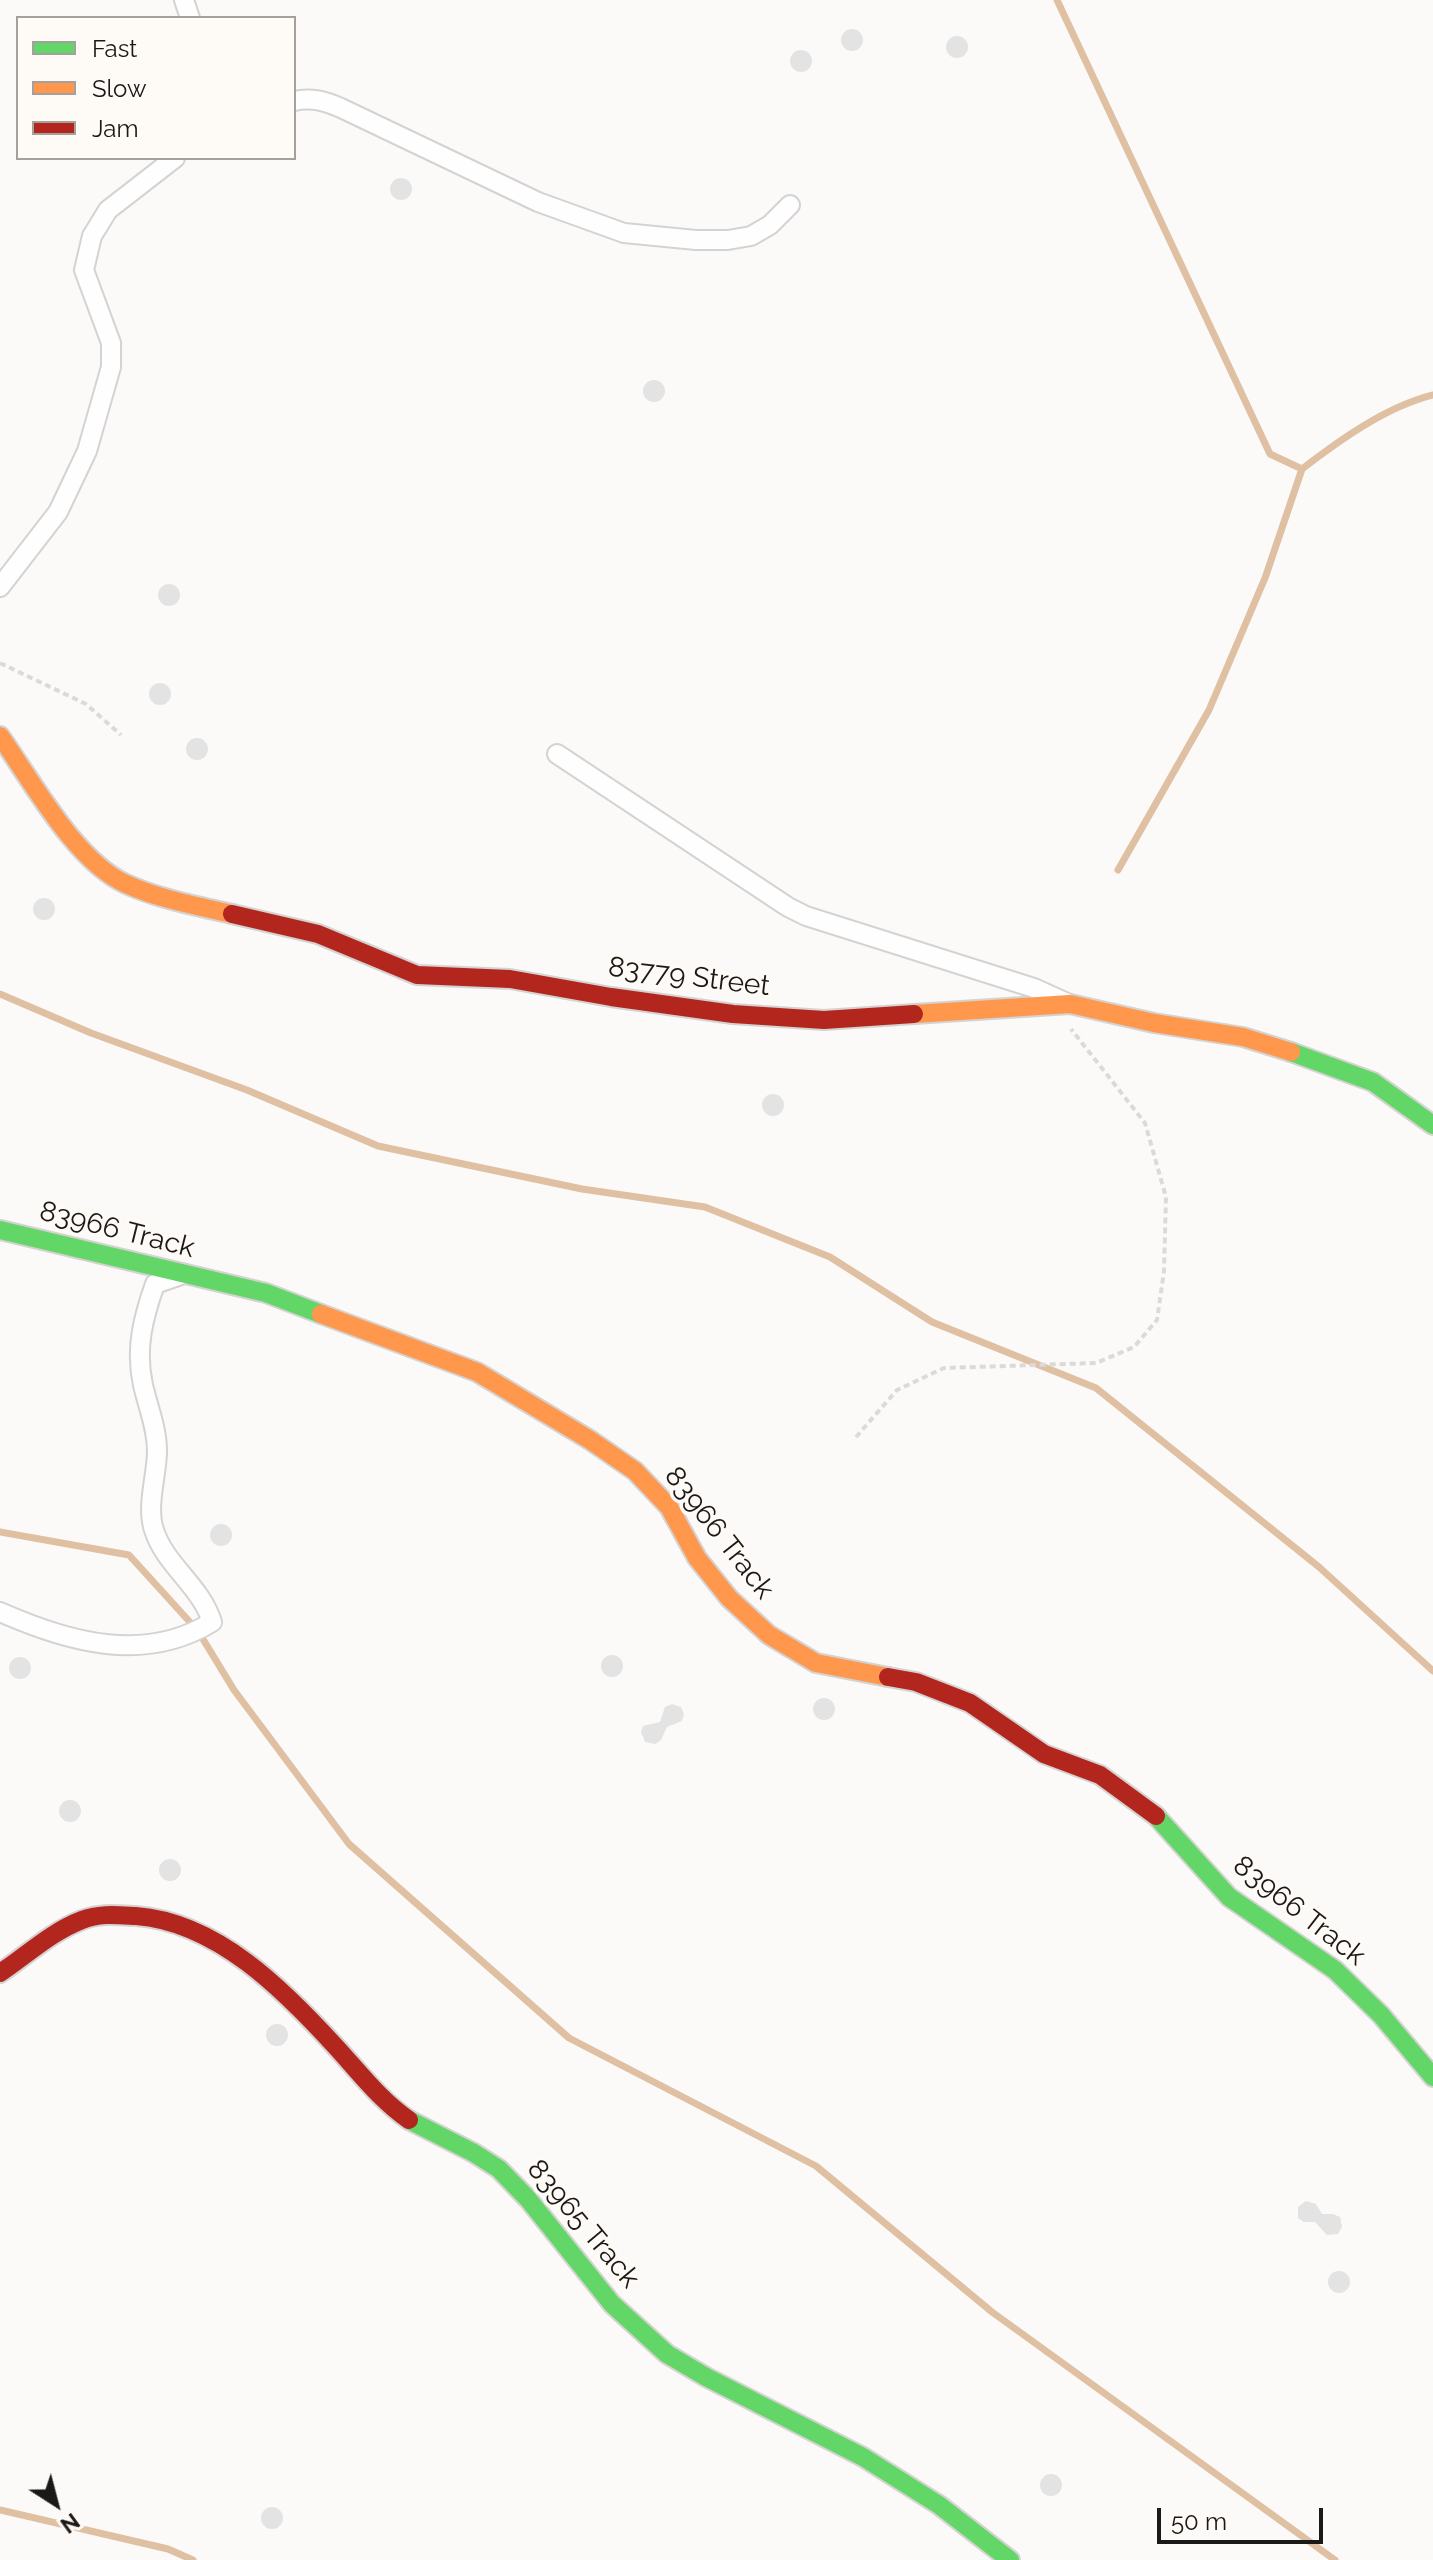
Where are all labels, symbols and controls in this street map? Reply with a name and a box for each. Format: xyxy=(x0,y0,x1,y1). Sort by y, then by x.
legend xyxy=(16,16,296,160)
text: Fast xyxy=(92,34,137,63)
text: Slow xyxy=(92,74,146,103)
text: Jam xyxy=(92,114,138,143)
street label: 83779 Street xyxy=(606,950,772,1004)
street label: 83966 Track xyxy=(36,1195,198,1265)
street label: 83966 Track xyxy=(657,1460,781,1606)
street label: 83966 Track xyxy=(1226,1849,1372,1973)
street label: 83965 Track xyxy=(520,2153,646,2295)
north arrow xyxy=(16,2464,96,2544)
scale bar xyxy=(1161,2492,1327,2542)
text: 50 m xyxy=(1171,2507,1227,2536)
text: N xyxy=(56,2508,85,2539)

